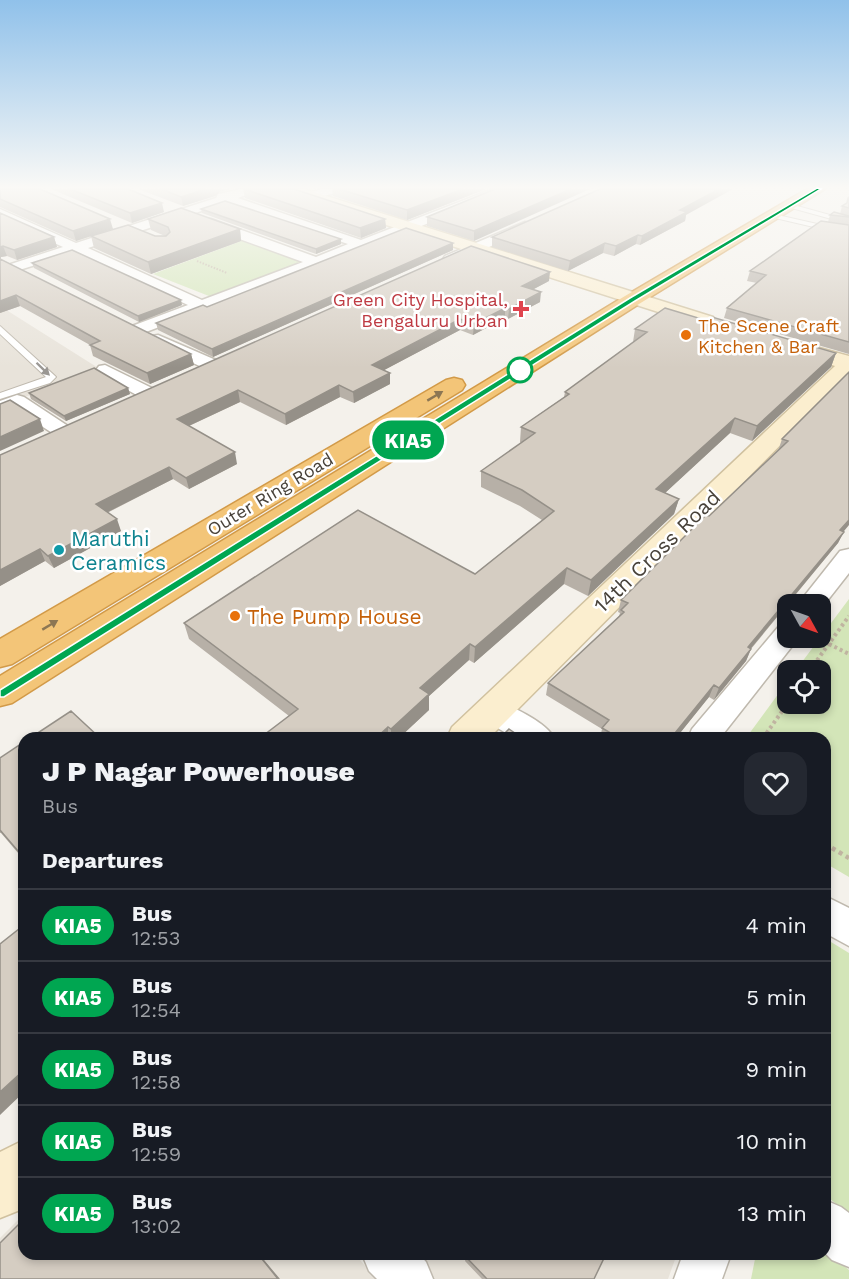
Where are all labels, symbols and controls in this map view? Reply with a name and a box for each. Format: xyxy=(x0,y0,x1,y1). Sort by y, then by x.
place label: Green City Hospital, Bengaluru Urban xyxy=(333,289,508,331)
marker: Green City Hospital, Bengaluru Urban xyxy=(512,300,530,318)
place label: The Scene Craft Kitchen & Bar xyxy=(698,315,840,357)
marker: The Scene Craft Kitchen & Bar xyxy=(679,328,693,342)
unlabelled marker xyxy=(507,357,533,383)
one-way arrow xyxy=(36,361,50,375)
one-way arrow xyxy=(427,391,443,402)
line badge: KIA5 xyxy=(366,420,450,460)
text: KIA5 xyxy=(384,428,432,453)
street label: Outer Ring Road xyxy=(203,448,337,540)
street label: 14th Cross Road xyxy=(589,484,725,618)
place label: Maruthi Ceramics xyxy=(71,526,166,575)
marker: Maruthi Ceramics xyxy=(52,543,66,557)
north arrow xyxy=(777,594,831,648)
map controls xyxy=(777,594,831,714)
place label: The Pump House xyxy=(247,604,422,629)
marker: The Pump House xyxy=(228,609,242,623)
one-way arrow xyxy=(42,619,58,630)
button: locate xyxy=(777,660,831,714)
button: heart xyxy=(744,752,807,815)
text: J P Nagar Powerhouse xyxy=(42,755,355,788)
text: Bus xyxy=(42,794,78,818)
text: Departures xyxy=(42,848,163,873)
text: Bus xyxy=(132,901,172,926)
text: KIA5 xyxy=(54,913,102,938)
text: 4 min xyxy=(746,913,807,938)
text: 12:53 xyxy=(132,926,180,950)
text: Bus xyxy=(132,973,172,998)
text: KIA5 xyxy=(54,985,102,1010)
text: 5 min xyxy=(746,985,807,1010)
text: 12:54 xyxy=(132,998,181,1022)
text: Bus xyxy=(132,1045,172,1070)
text: KIA5 xyxy=(54,1057,102,1082)
text: 9 min xyxy=(745,1057,807,1082)
text: 12:58 xyxy=(132,1070,181,1094)
text: Bus xyxy=(132,1117,172,1142)
text: KIA5 xyxy=(54,1129,102,1154)
text: 10 min xyxy=(737,1129,807,1154)
text: 12:59 xyxy=(132,1142,181,1166)
text: Bus xyxy=(132,1189,172,1214)
text: KIA5 xyxy=(54,1201,102,1226)
text: 13 min xyxy=(738,1201,807,1226)
text: 13:02 xyxy=(132,1214,181,1238)

